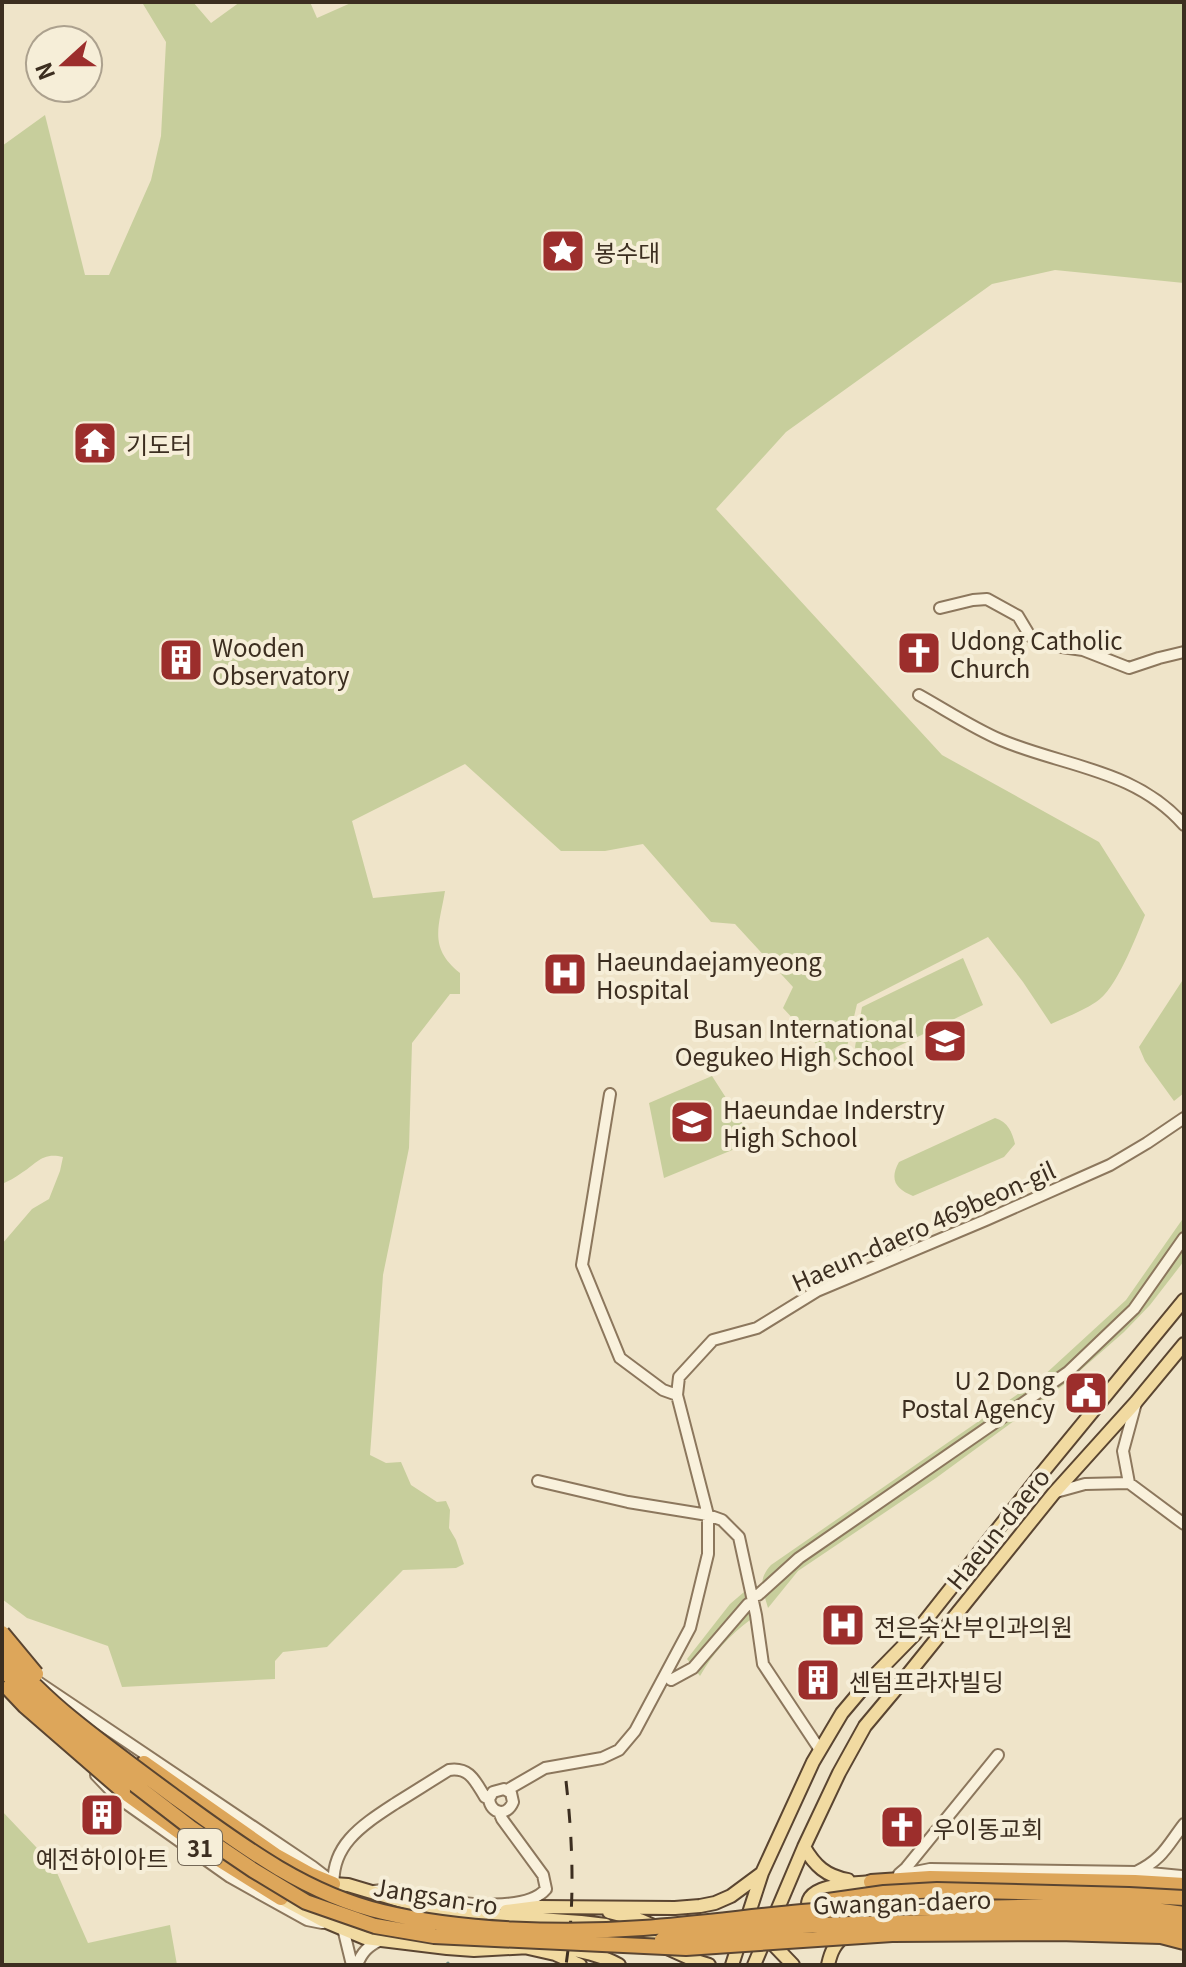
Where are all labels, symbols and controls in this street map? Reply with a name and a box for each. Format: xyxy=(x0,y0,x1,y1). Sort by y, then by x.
north arrow xyxy=(24,24,104,104)
text: N xyxy=(26,58,61,85)
place icon: 봉수대 xyxy=(539,227,587,275)
place label: 봉수대 xyxy=(594,234,660,269)
temple icon: 기도터 xyxy=(71,419,119,467)
place label: 기도터 xyxy=(126,426,192,461)
place label: Udong Catholic Church xyxy=(950,622,1123,685)
place label: Wooden Observatory xyxy=(212,629,350,692)
church icon: Udong Catholic Church xyxy=(895,629,943,677)
building icon: Wooden Observatory xyxy=(157,636,205,684)
place label: Haeundaejamyeong Hospital xyxy=(596,943,822,1006)
hospital icon: Haeundaejamyeong Hospital xyxy=(541,950,589,998)
place label: Busan International Oegukeo High School xyxy=(675,1010,914,1073)
school or university icon: Busan International Oegukeo High School xyxy=(921,1017,969,1065)
place label: Haeundae Inderstry High School xyxy=(723,1091,945,1154)
school or university icon: Haeundae Inderstry High School xyxy=(668,1098,716,1146)
street label: Haeun-daero 469beon-gil xyxy=(786,1151,1060,1299)
place label: U 2 Dong Postal Agency xyxy=(901,1362,1055,1425)
public building icon: U 2 Dong Postal Agency xyxy=(1062,1369,1110,1417)
street label: Haeun-daero xyxy=(937,1460,1057,1596)
hospital icon: 전은숙산부인과의원 xyxy=(819,1601,867,1649)
place label: 전은숙산부인과의원 xyxy=(874,1608,1073,1643)
building icon: 센텀프라자빌딩 xyxy=(794,1656,842,1704)
place label: 센텀프라자빌딩 xyxy=(849,1663,1004,1698)
building icon: 예전하이아트 xyxy=(78,1791,126,1839)
church icon: 우이동교회 xyxy=(878,1803,926,1851)
place label: 우이동교회 xyxy=(933,1810,1043,1845)
road number: 31 xyxy=(178,1829,222,1865)
place label: 예전하이아트 xyxy=(36,1840,168,1875)
street label: Jangsan-ro xyxy=(371,1868,501,1922)
street label: Gwangan-daero xyxy=(812,1880,992,1922)

